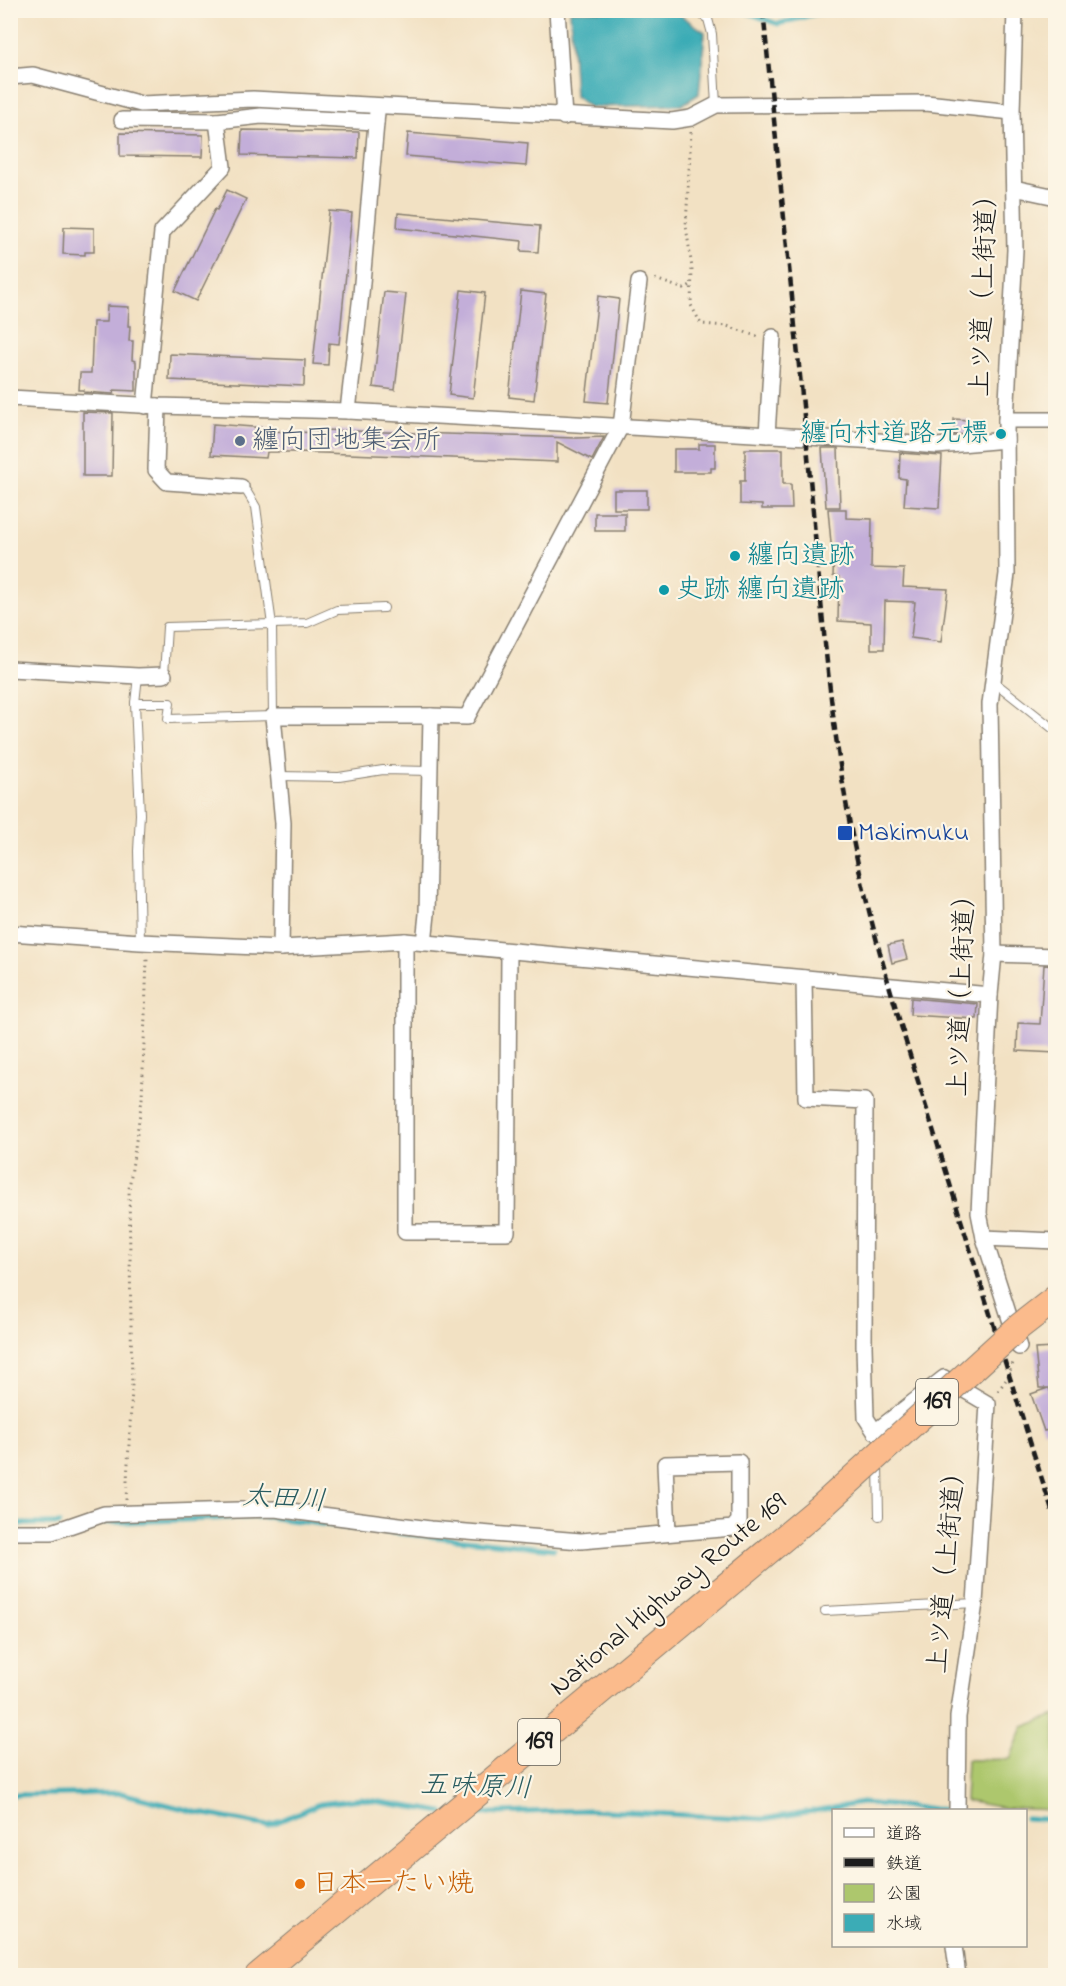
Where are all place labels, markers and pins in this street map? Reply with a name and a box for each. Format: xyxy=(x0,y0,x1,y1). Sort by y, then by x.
place label: 纏向村道路元標 xyxy=(800,415,989,454)
place label: 纏向団地集会所 xyxy=(252,422,441,461)
marker: 纏向村道路元標 xyxy=(994,427,1008,441)
marker: 纏向団地集会所 xyxy=(233,434,247,448)
place label: 纏向遺跡 xyxy=(747,537,855,576)
marker: 纏向遺跡 xyxy=(728,549,742,563)
place label: 史跡 纏向遺跡 xyxy=(676,571,845,610)
marker: 史跡 纏向遺跡 xyxy=(657,583,671,597)
place label: Makimuku xyxy=(858,814,969,853)
marker: Makimuku xyxy=(836,824,854,842)
place label: 日本一たい焼 xyxy=(312,1865,474,1904)
marker: 日本一たい焼 xyxy=(293,1877,307,1891)

